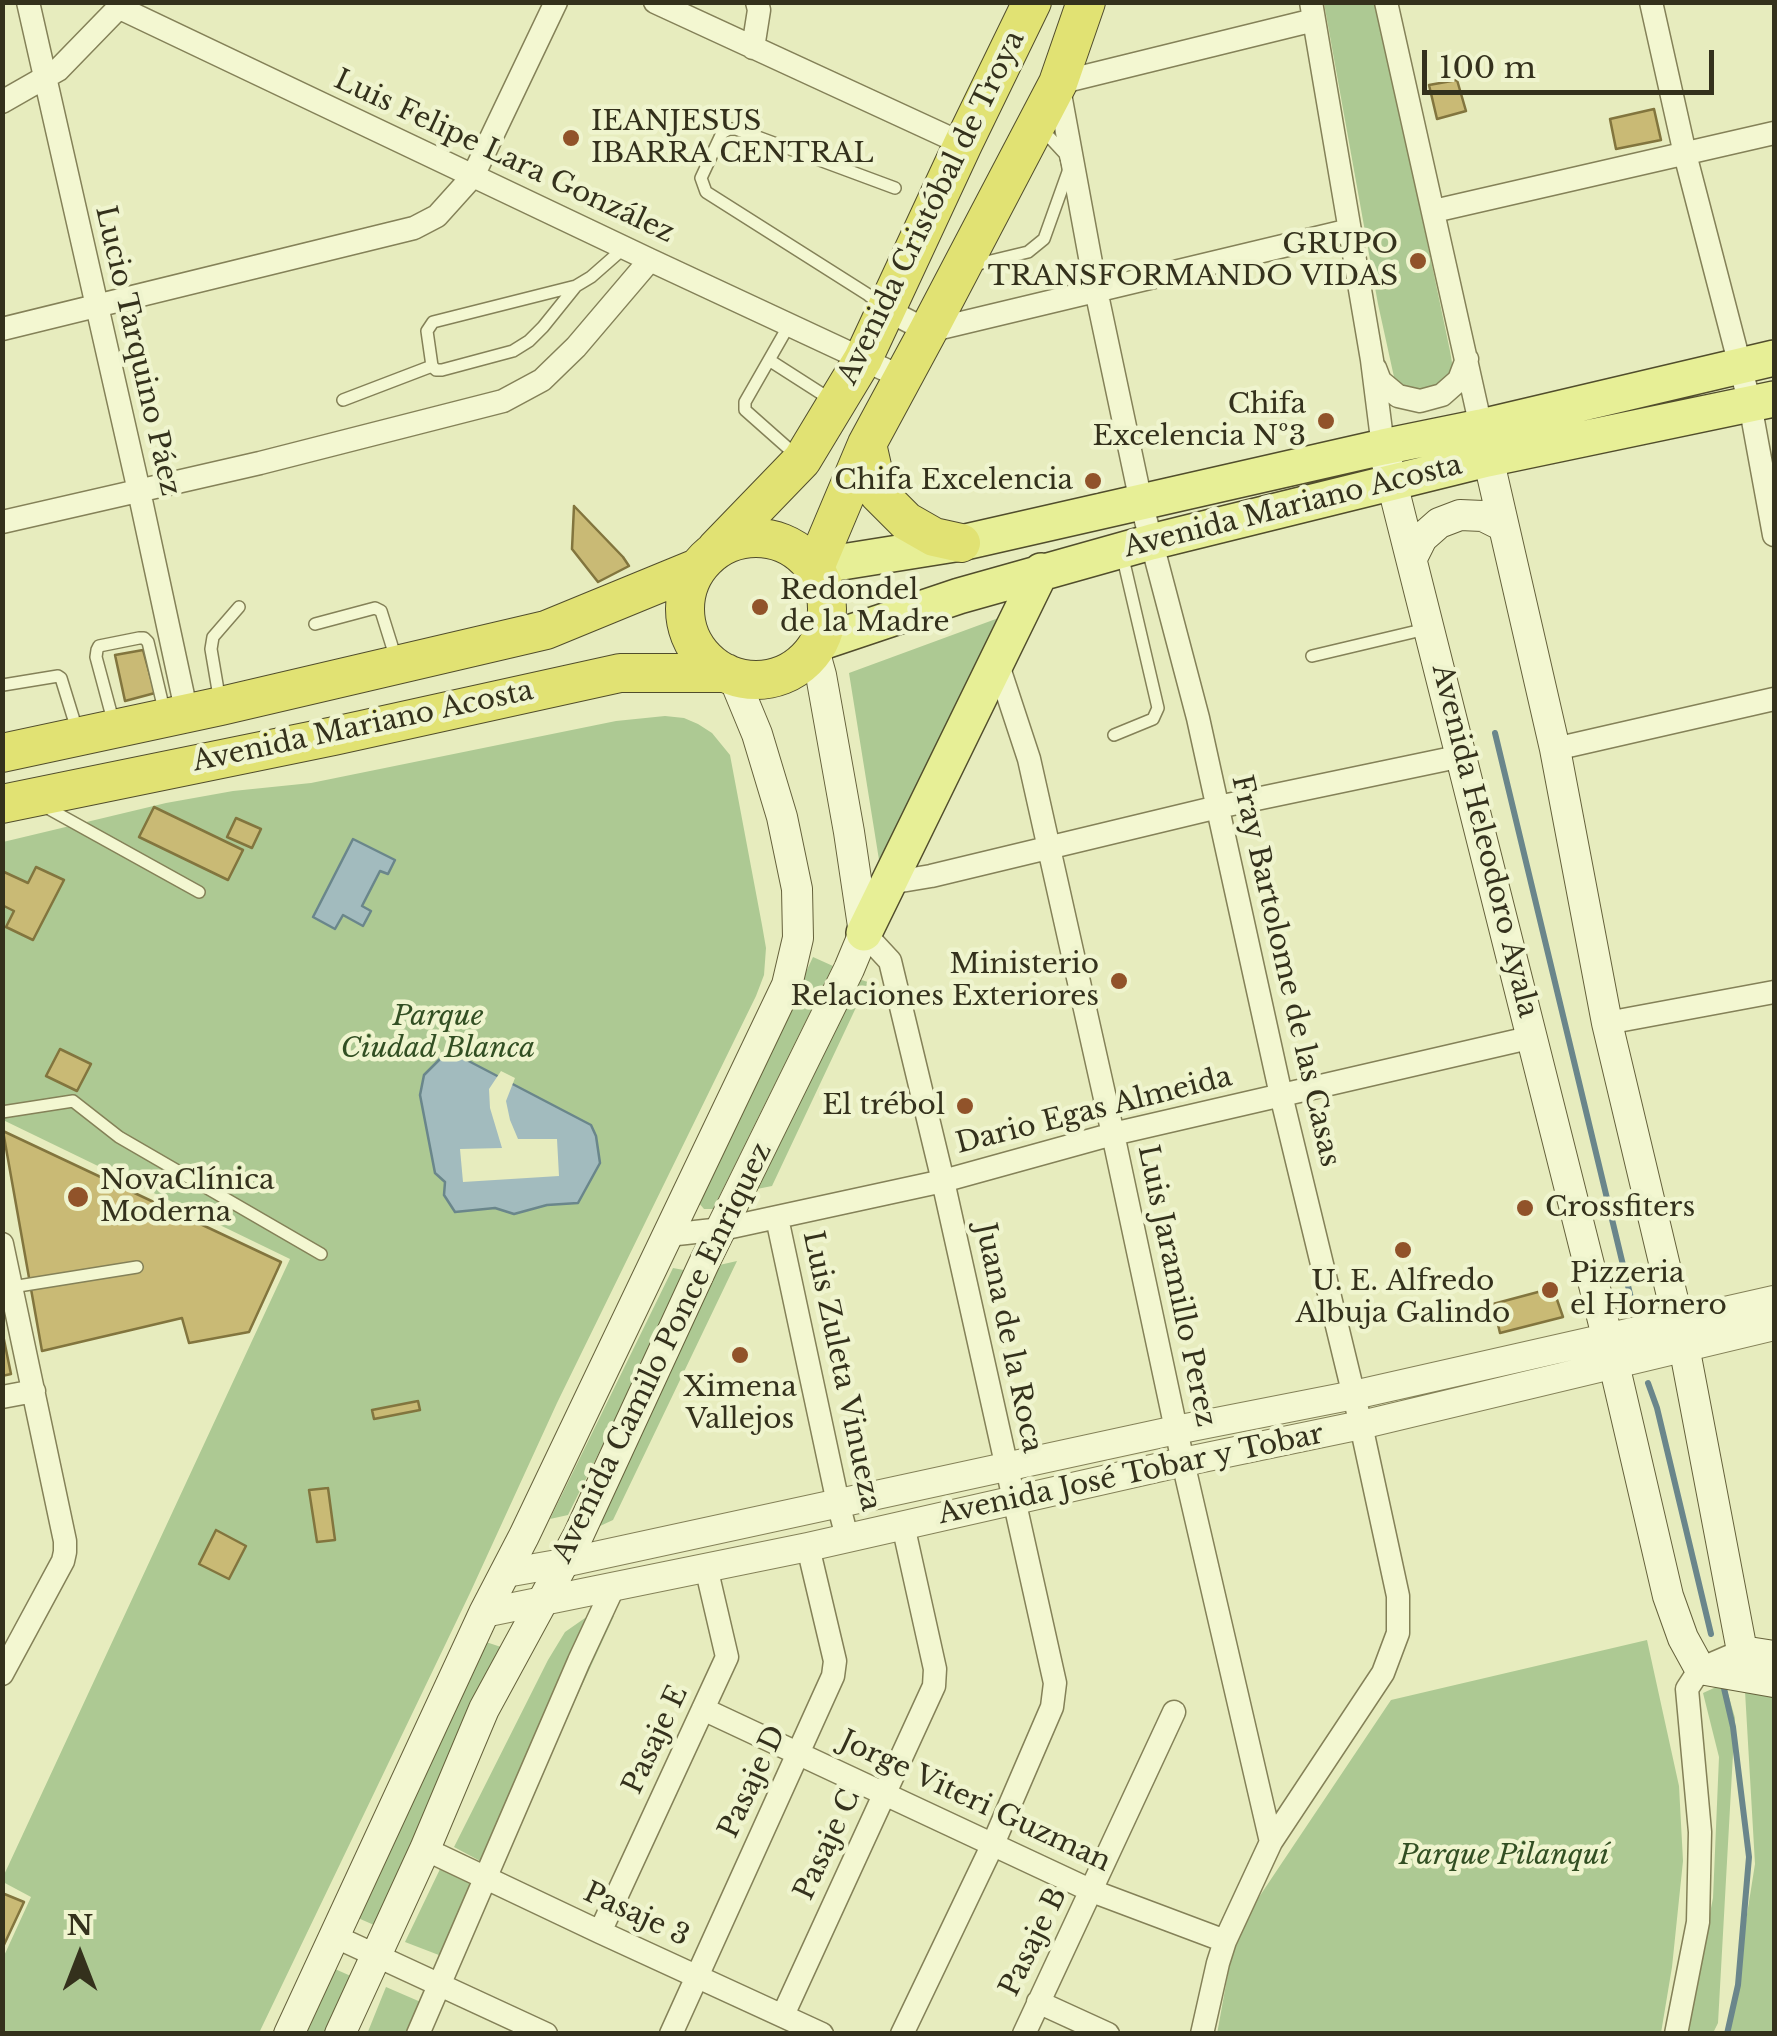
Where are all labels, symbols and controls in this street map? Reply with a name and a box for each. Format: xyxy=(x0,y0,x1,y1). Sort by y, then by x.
street label: Avenida Cristóbal de Troya xyxy=(832,26,1032,390)
scale bar xyxy=(1427,30,1720,92)
text: 100 m xyxy=(1439,49,1536,86)
street label: Luis Felipe Lara González xyxy=(329,63,679,251)
place label: IEANJESUS IBARRA CENTRAL xyxy=(591,105,874,171)
marker: IEANJESUS IBARRA CENTRAL xyxy=(560,127,582,149)
street label: Lucio Tarquino Páez xyxy=(87,203,187,499)
place label: GRUPO TRANSFORMANDO VIDAS xyxy=(988,228,1398,294)
marker: GRUPO TRANSFORMANDO VIDAS xyxy=(1407,250,1429,272)
place label: Chifa Excelencia Nº3 xyxy=(1092,388,1306,454)
marker: Chifa Excelencia Nº3 xyxy=(1315,410,1337,432)
street label: Avenida Mariano Acosta xyxy=(1120,449,1466,565)
place label: Chifa Excelencia xyxy=(834,464,1073,498)
marker: Chifa Excelencia xyxy=(1082,470,1104,492)
place label: Redondel de la Madre xyxy=(780,574,950,640)
marker: Redondel de la Madre xyxy=(749,596,771,618)
street label: Avenida Heleodoro Ayala xyxy=(1424,661,1544,1021)
street label: Avenida Mariano Acosta xyxy=(190,674,536,780)
street label: Fray Bartolome de las Casas xyxy=(1224,772,1346,1170)
place label: Ministerio Relaciones Exteriores xyxy=(790,948,1099,1014)
marker: Ministerio Relaciones Exteriores xyxy=(1108,970,1130,992)
park label: Parque Ciudad Blanca xyxy=(341,1000,535,1066)
street label: Dario Egas Almeida xyxy=(952,1060,1236,1162)
place label: El trébol xyxy=(822,1089,945,1123)
marker: El trébol xyxy=(954,1095,976,1117)
street label: Avenida Camilo Ponce Enriquez xyxy=(546,1138,780,1568)
street label: Luis Jaramillo Perez xyxy=(1130,1142,1222,1430)
place label: NovaClínica Moderna xyxy=(100,1164,275,1230)
marker: NovaClínica Moderna xyxy=(65,1184,91,1210)
place label: Crossfiters xyxy=(1545,1191,1695,1225)
marker: Crossfiters xyxy=(1514,1197,1536,1219)
street label: Juana de la Roca xyxy=(967,1220,1049,1456)
street label: Luis Zuleta Vinueza xyxy=(795,1228,887,1514)
marker: U. E. Alfredo Albuja Galindo xyxy=(1392,1239,1414,1261)
place label: Pizzeria el Hornero xyxy=(1570,1257,1727,1323)
place label: U. E. Alfredo Albuja Galindo xyxy=(1296,1265,1510,1331)
marker: Pizzeria el Hornero xyxy=(1539,1279,1561,1301)
marker: Ximena Vallejos xyxy=(729,1344,751,1366)
place label: Ximena Vallejos xyxy=(683,1371,797,1437)
street label: Avenida José Tobar y Tobar xyxy=(935,1418,1327,1532)
street label: Pasaje E xyxy=(616,1681,696,1799)
street label: Pasaje D xyxy=(712,1721,794,1843)
street label: Jorge Viteri Guzman xyxy=(834,1724,1116,1880)
street label: Pasaje C xyxy=(788,1785,868,1905)
park label: Parque Pilanquí xyxy=(1399,1839,1609,1873)
street label: Pasaje 3 xyxy=(578,1876,694,1954)
street label: Pasaje B xyxy=(993,1882,1075,2002)
north arrow xyxy=(30,1906,130,2006)
text: N xyxy=(67,1908,93,1943)

